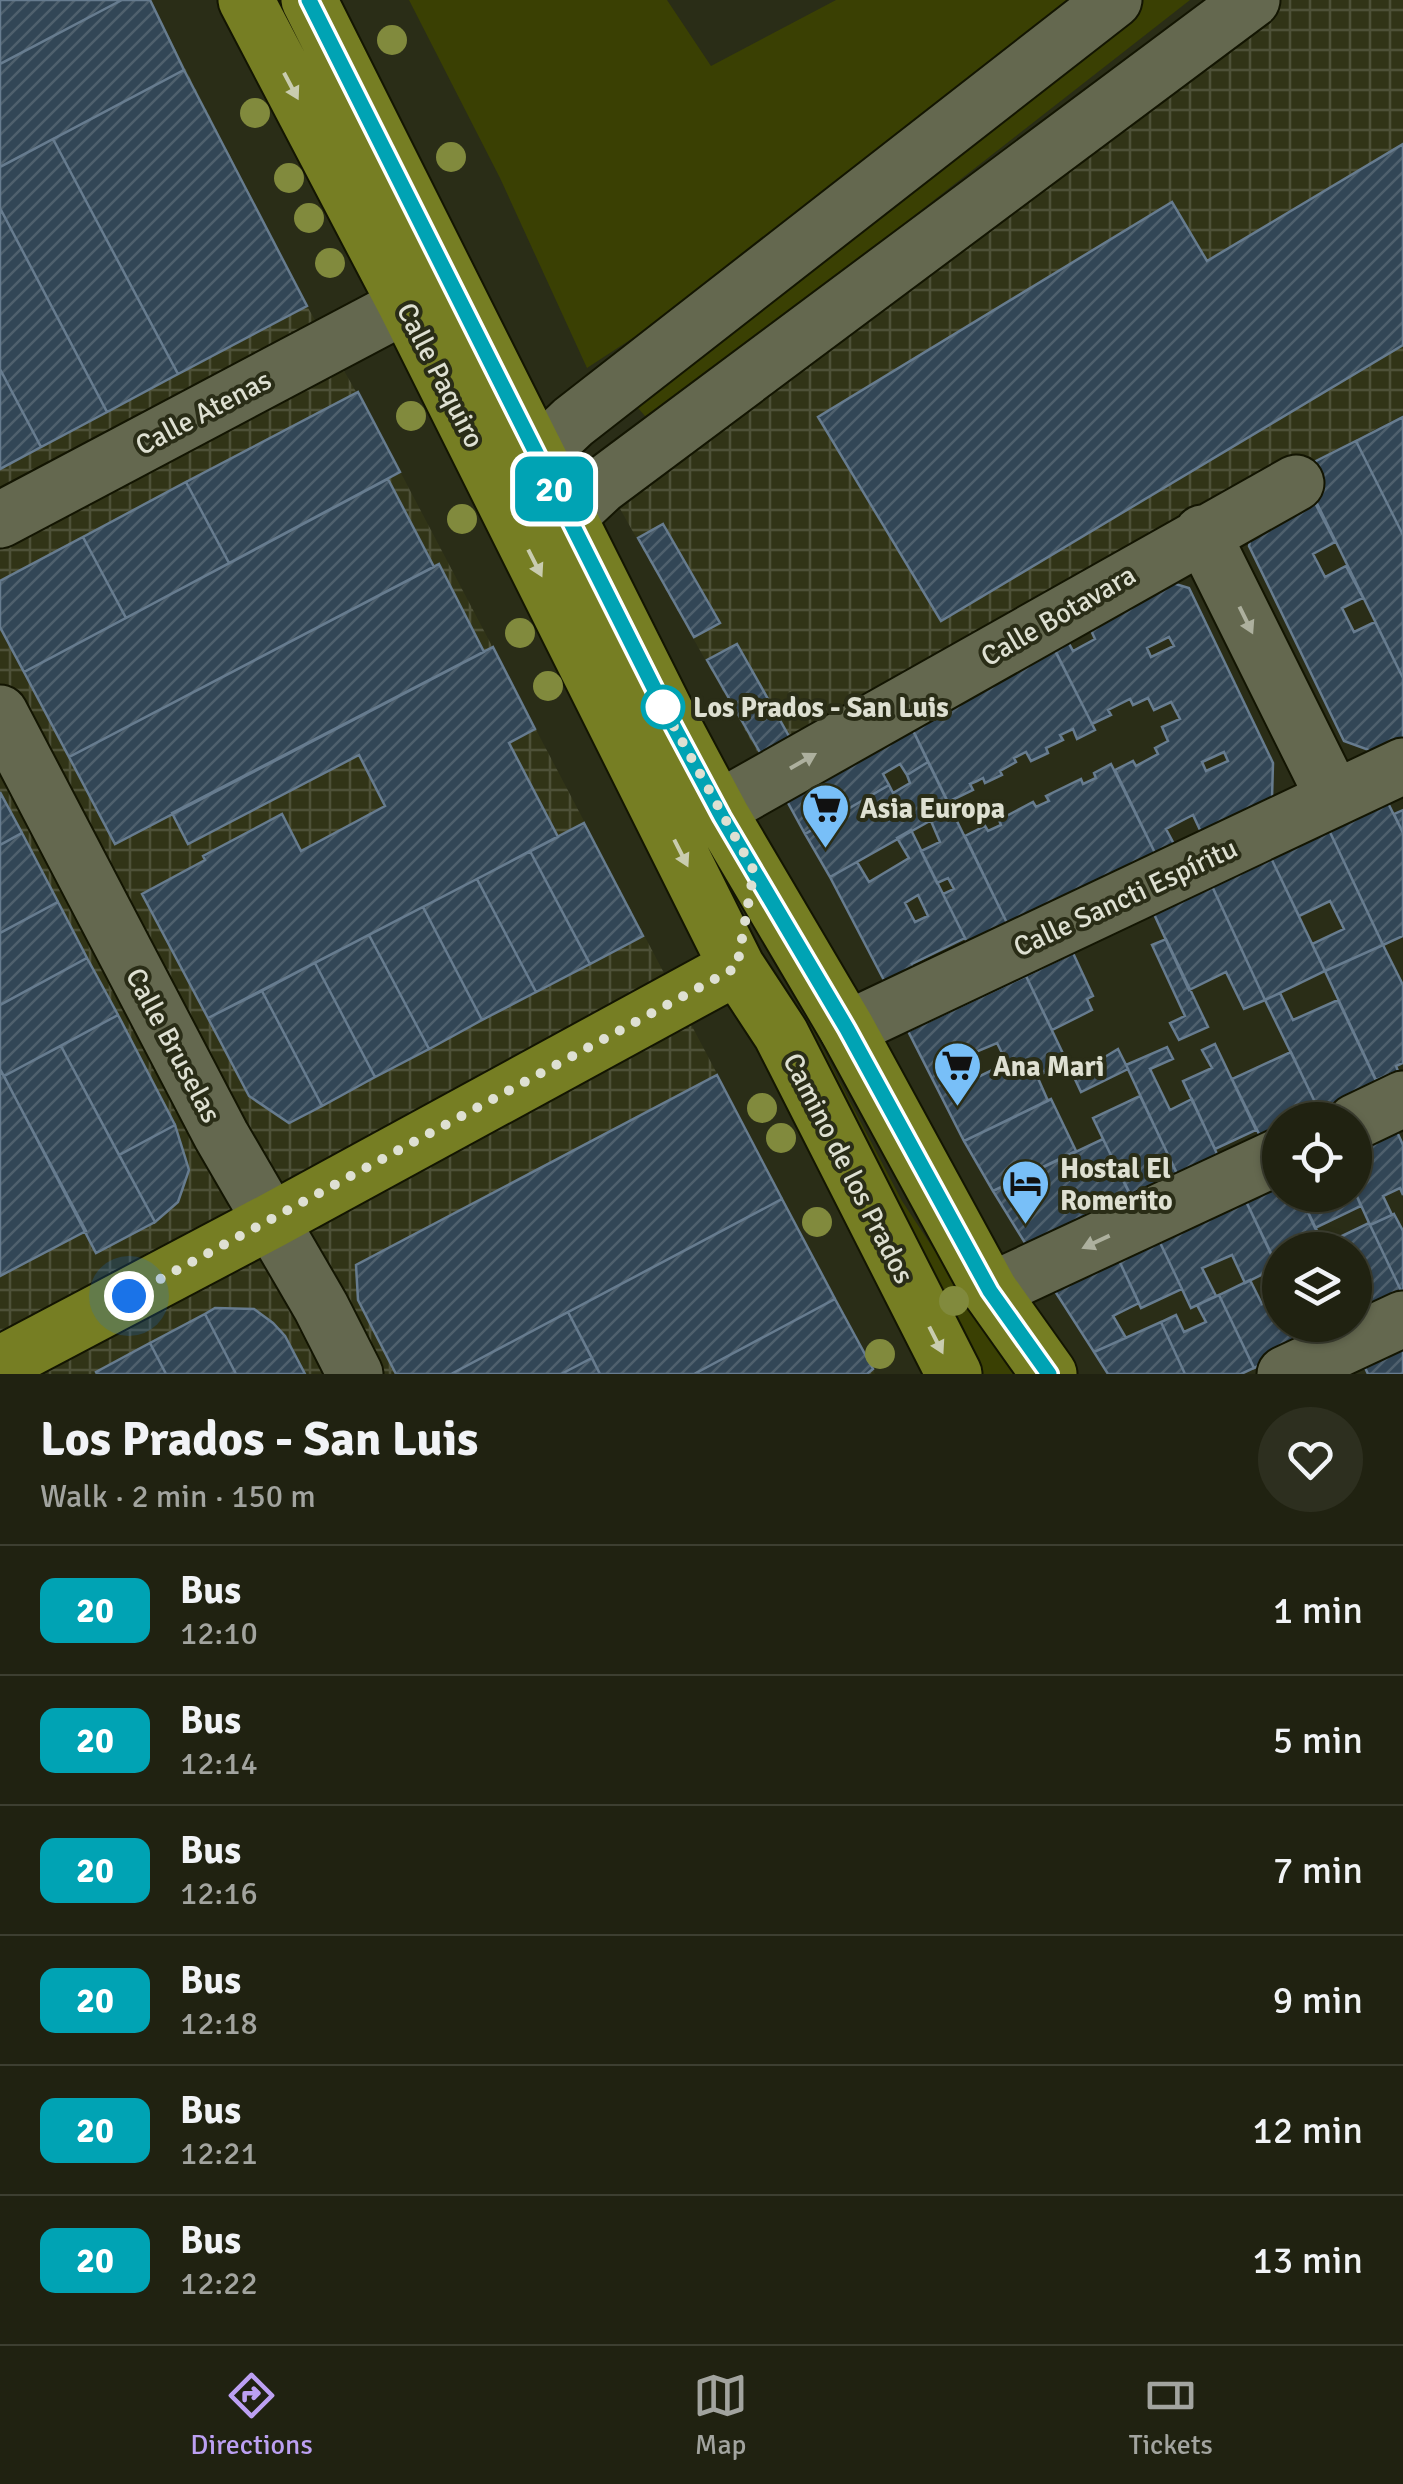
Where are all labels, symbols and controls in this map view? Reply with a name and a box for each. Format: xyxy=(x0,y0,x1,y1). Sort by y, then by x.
one-way arrow xyxy=(282,72,299,101)
street label: Calle Paquiro xyxy=(389,297,491,454)
street label: Calle Atenas xyxy=(130,363,277,463)
line badge: 20 xyxy=(509,456,599,522)
text: 20 xyxy=(535,468,573,511)
one-way arrow xyxy=(526,548,543,577)
street label: Calle Botavara xyxy=(975,558,1142,674)
one-way arrow xyxy=(1237,606,1254,635)
marker: Los Prados - San Luis xyxy=(642,686,684,728)
place label: Los Prados - San Luis xyxy=(693,691,949,725)
one-way arrow xyxy=(789,752,817,770)
supermarket icon: Asia Europa xyxy=(799,782,851,850)
place label: Asia Europa xyxy=(860,792,1005,826)
street label: Calle Sancti Espíritu xyxy=(1008,831,1243,965)
one-way arrow xyxy=(672,839,689,868)
street label: Calle Bruselas xyxy=(118,962,228,1129)
supermarket icon: Ana Mari xyxy=(932,1040,984,1108)
street label: Camino de los Prados xyxy=(775,1048,921,1289)
place label: Ana Mari xyxy=(993,1050,1104,1084)
map controls xyxy=(1262,1102,1372,1342)
button: locate xyxy=(1262,1102,1372,1212)
place label: Hostal El Romerito xyxy=(1060,1152,1173,1218)
hotel icon: Hostal El Romerito xyxy=(999,1158,1051,1226)
button: layers xyxy=(1262,1232,1372,1342)
one-way arrow xyxy=(1082,1233,1111,1250)
your location xyxy=(104,1271,154,1321)
one-way arrow xyxy=(927,1325,944,1354)
button: heart xyxy=(1258,1407,1363,1512)
text: Los Prados - San Luis xyxy=(40,1410,478,1469)
text: Walk · 2 min · 150 m xyxy=(40,1477,316,1516)
text: Bus xyxy=(180,1567,241,1614)
text: 1 min xyxy=(1273,1587,1363,1634)
text: 20 xyxy=(76,1589,114,1632)
text: 12:10 xyxy=(180,1614,258,1653)
text: Bus xyxy=(180,1697,241,1744)
text: 5 min xyxy=(1273,1717,1363,1764)
text: 20 xyxy=(76,1719,114,1762)
text: 12:14 xyxy=(180,1744,258,1783)
text: Bus xyxy=(180,1827,241,1874)
text: 7 min xyxy=(1273,1847,1363,1894)
text: 20 xyxy=(76,1849,114,1892)
text: 12:16 xyxy=(180,1874,258,1913)
text: Bus xyxy=(180,1957,241,2004)
text: 9 min xyxy=(1273,1977,1363,2024)
text: 20 xyxy=(76,1979,114,2022)
text: 12:18 xyxy=(180,2004,258,2043)
text: Bus xyxy=(180,2087,241,2134)
text: 12 min xyxy=(1252,2107,1363,2154)
text: 20 xyxy=(76,2109,114,2152)
text: 12:21 xyxy=(180,2134,258,2173)
text: Bus xyxy=(180,2217,241,2264)
text: 13 min xyxy=(1252,2237,1363,2284)
text: 20 xyxy=(76,2239,114,2282)
text: 12:22 xyxy=(180,2264,258,2303)
tab: Directions xyxy=(190,2368,313,2462)
tab: Map xyxy=(693,2368,748,2462)
tab: Tickets xyxy=(1129,2368,1213,2462)

